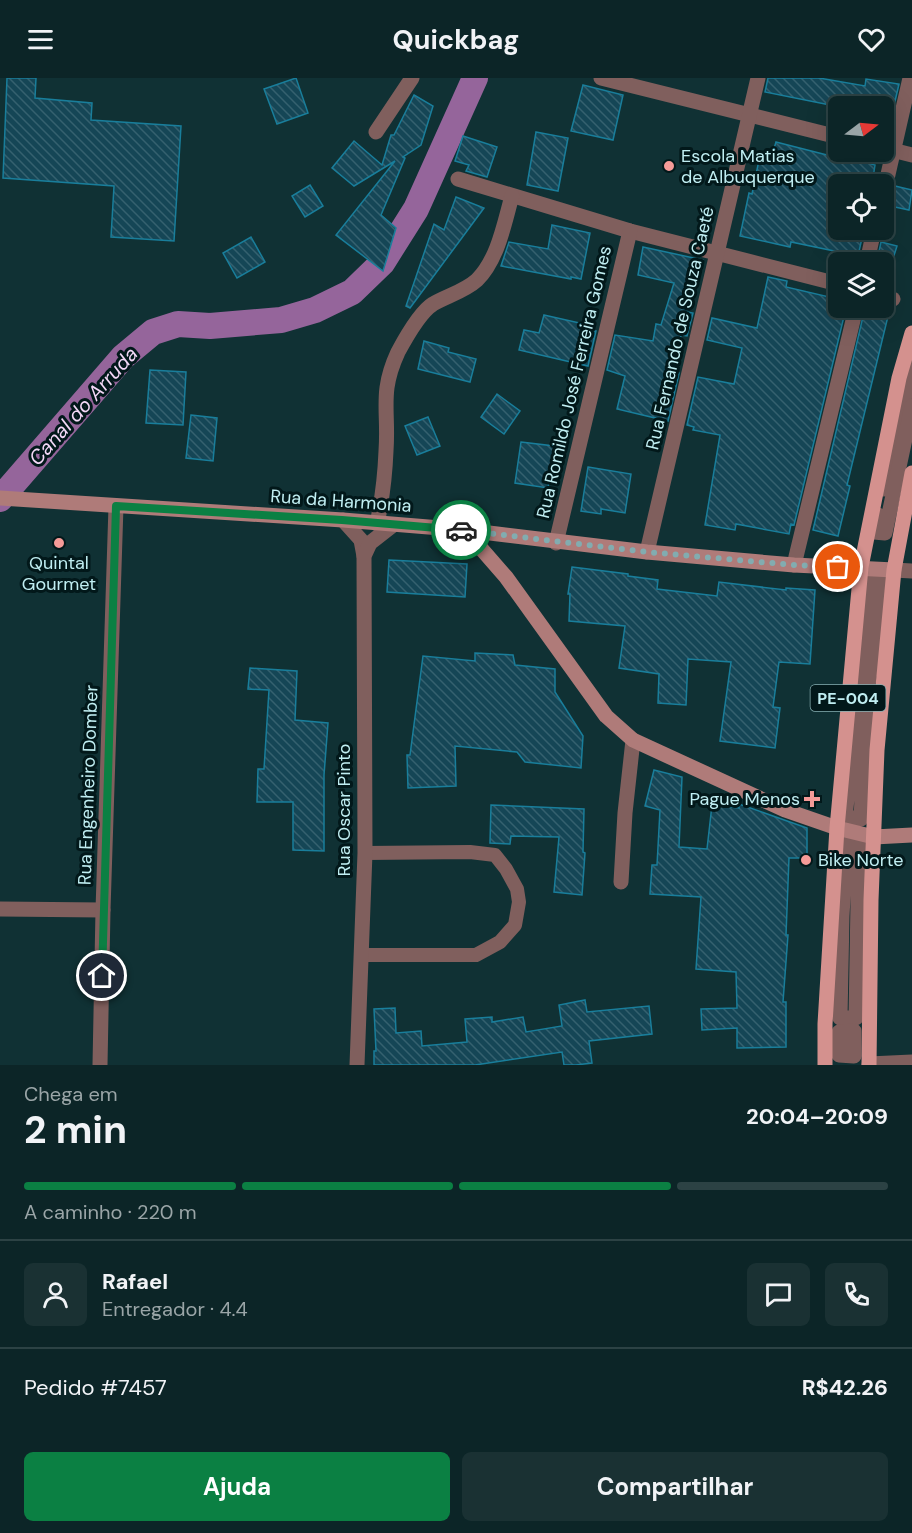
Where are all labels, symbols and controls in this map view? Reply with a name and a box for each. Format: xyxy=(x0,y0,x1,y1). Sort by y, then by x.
text: Quickbag xyxy=(393,22,519,57)
icon: menu xyxy=(24,23,57,56)
icon: heart xyxy=(855,23,888,56)
north arrow xyxy=(828,96,894,162)
map controls xyxy=(828,96,894,318)
place label: Escola Matias de Albuquerque xyxy=(681,144,815,189)
marker: Escola Matias de Albuquerque xyxy=(662,159,676,173)
button: locate xyxy=(828,174,894,240)
street label: Rua Fernando de Souza Caeté xyxy=(640,204,720,452)
street label: Rua Romildo José Ferreira Gomes xyxy=(531,243,617,521)
button: layers xyxy=(828,252,894,318)
water label: Canal do Arruda xyxy=(23,341,143,471)
street label: Rua da Harmonia xyxy=(270,484,412,518)
courier xyxy=(431,500,491,560)
icon: car xyxy=(445,514,478,547)
marker: Quintal Gourmet xyxy=(52,536,66,550)
pin xyxy=(812,541,863,592)
icon: bag xyxy=(821,550,854,583)
place label: Quintal Gourmet xyxy=(22,551,96,596)
street label: Rua Engenheiro Domber xyxy=(73,684,103,885)
road number: PE-004 xyxy=(810,685,886,711)
street label: Rua Oscar Pinto xyxy=(332,744,356,876)
place label: Pague Menos xyxy=(689,787,800,811)
marker: Pague Menos xyxy=(805,792,819,806)
place label: Bike Norte xyxy=(818,848,903,872)
marker: Bike Norte xyxy=(799,853,813,867)
pin xyxy=(76,950,127,1001)
icon: home xyxy=(85,959,118,992)
text: Chega em xyxy=(24,1081,118,1107)
text: 20:04–20:09 xyxy=(746,1102,888,1131)
text: 2 min xyxy=(24,1104,127,1155)
text: A caminho · 220 m xyxy=(24,1199,197,1225)
button: person xyxy=(24,1263,87,1326)
button: chat xyxy=(747,1263,810,1326)
button: phone xyxy=(825,1263,888,1326)
text: Rafael xyxy=(102,1267,168,1296)
text: Entregador · 4.4 xyxy=(102,1296,248,1322)
text: Pedido #7457 xyxy=(24,1373,167,1402)
text: R$42.26 xyxy=(802,1373,888,1402)
button: Ajuda xyxy=(24,1452,450,1521)
button: Compartilhar xyxy=(462,1452,888,1521)

